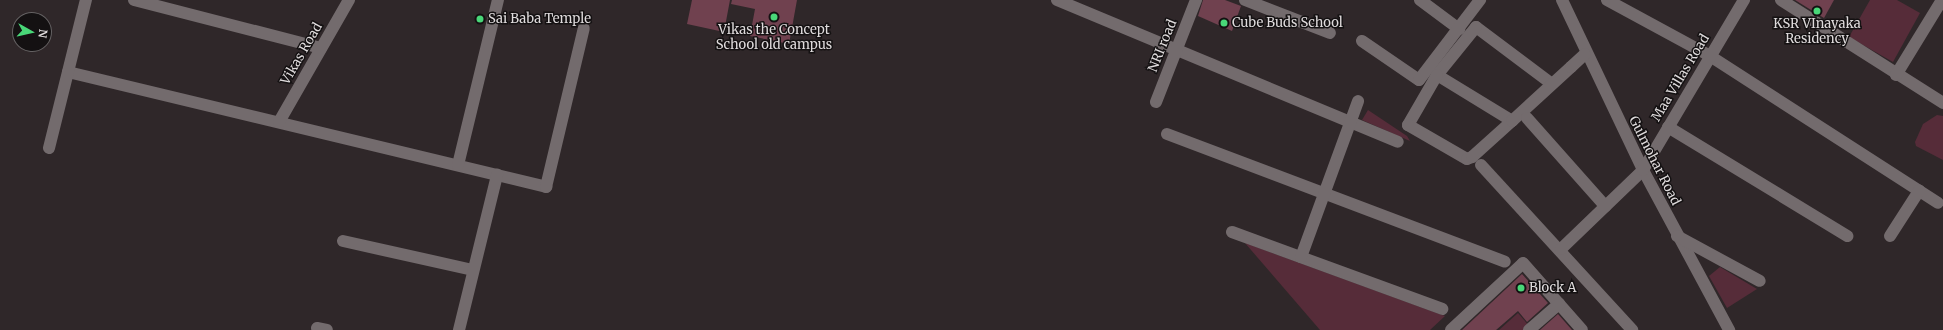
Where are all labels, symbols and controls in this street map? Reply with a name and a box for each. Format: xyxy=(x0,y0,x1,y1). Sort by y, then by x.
marker: KSR VInayaka Residency xyxy=(1812,6,1822,16)
place label: Sai Baba Temple xyxy=(488,11,591,27)
north arrow xyxy=(12,12,52,52)
marker: Vikas the Concept School old campus xyxy=(769,12,779,22)
marker: Sai Baba Temple xyxy=(475,14,485,24)
place label: Cube Buds School xyxy=(1232,15,1343,31)
place label: KSR VInayaka Residency xyxy=(1773,17,1861,48)
street label: NRI road xyxy=(1145,18,1181,74)
marker: Cube Buds School xyxy=(1219,18,1229,28)
street label: Vikas Road xyxy=(278,20,326,88)
place label: Vikas the Concept School old campus xyxy=(716,23,832,54)
text: N xyxy=(35,28,50,39)
street label: Maa Villas Road xyxy=(1649,32,1713,124)
street label: Gulmohar Road xyxy=(1625,114,1683,208)
place label: Block A xyxy=(1529,280,1576,296)
marker: Block A xyxy=(1516,283,1526,293)

